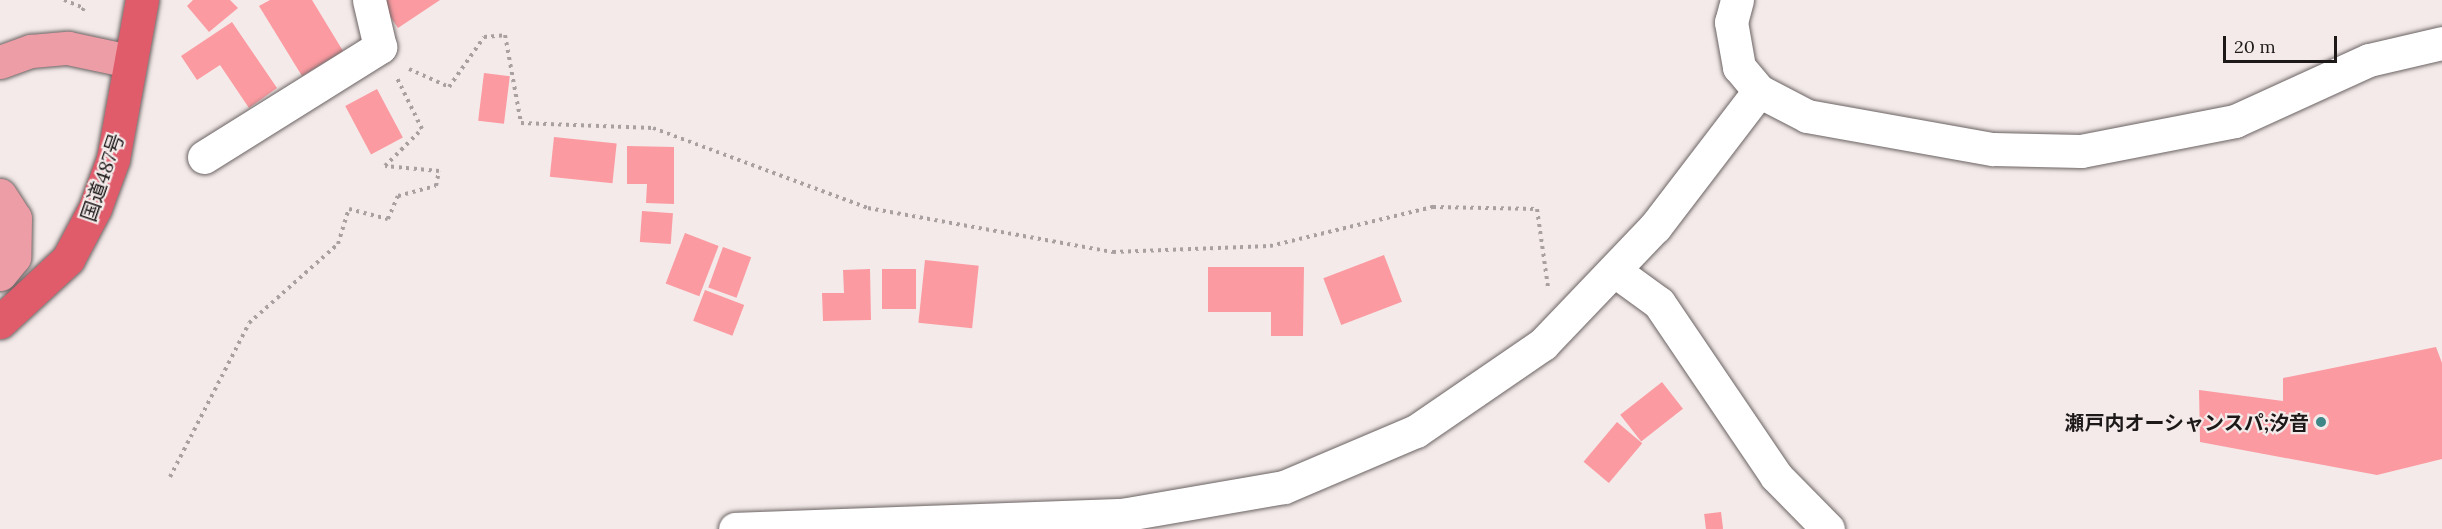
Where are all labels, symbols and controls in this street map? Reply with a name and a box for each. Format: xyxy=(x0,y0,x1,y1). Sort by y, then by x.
scale bar xyxy=(2226,24,2340,62)
text: 20 m xyxy=(2234,35,2276,58)
street label: 国道487号 xyxy=(76,130,128,224)
place label: 瀬戸内オーシャンスパ;汐音 xyxy=(2064,410,2309,434)
marker: 瀬戸内オーシャンスパ;汐音 xyxy=(2314,415,2328,429)

